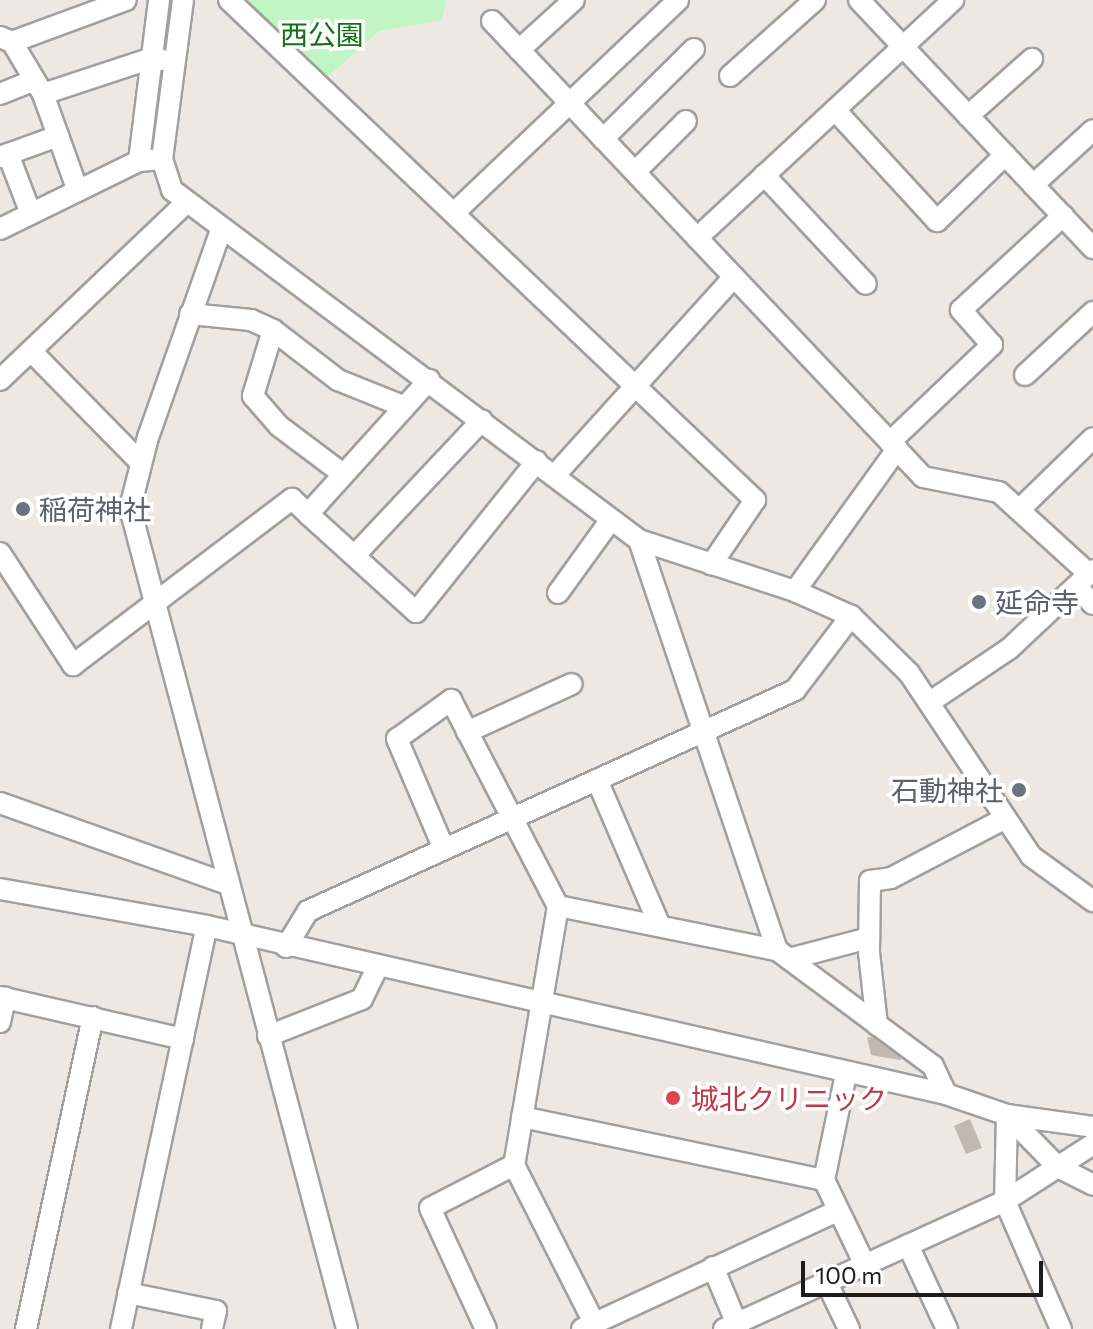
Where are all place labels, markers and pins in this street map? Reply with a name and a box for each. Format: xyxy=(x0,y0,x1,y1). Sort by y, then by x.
place label: 稲荷神社 xyxy=(39,492,151,526)
marker: 稲荷神社 xyxy=(14,500,32,518)
place label: 延命寺 xyxy=(995,585,1079,619)
marker: 延命寺 xyxy=(970,593,988,611)
place label: 石動神社 xyxy=(891,773,1003,807)
marker: 石動神社 xyxy=(1010,781,1028,799)
place label: 城北クリニック xyxy=(691,1081,887,1115)
marker: 城北クリニック xyxy=(662,1087,684,1109)

